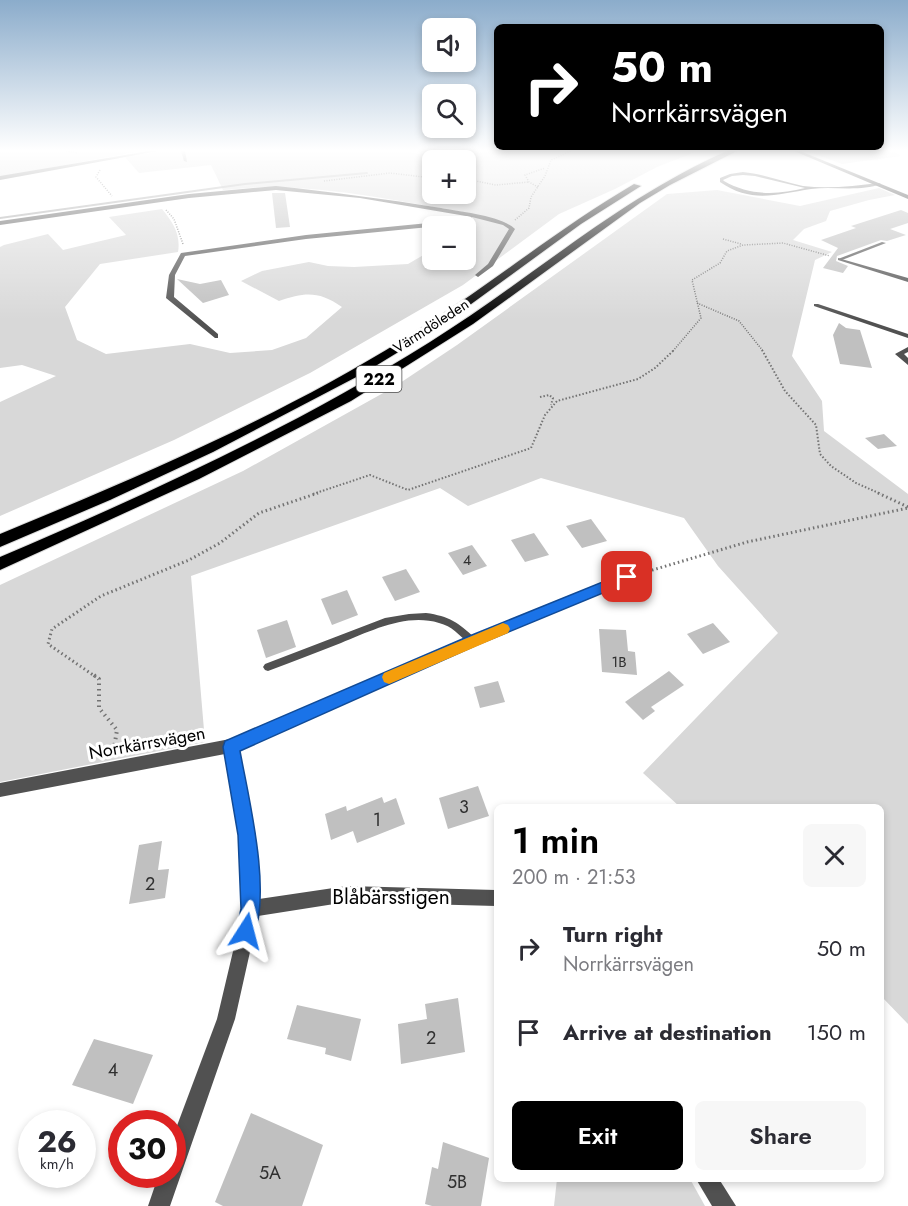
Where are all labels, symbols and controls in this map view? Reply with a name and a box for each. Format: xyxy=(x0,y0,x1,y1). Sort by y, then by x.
map controls xyxy=(422,18,476,270)
button: sound xyxy=(422,18,476,72)
text: 50 m xyxy=(611,37,713,98)
icon: right xyxy=(512,48,590,126)
button: search xyxy=(422,84,476,138)
text: Norrkärrsvägen xyxy=(611,93,788,132)
button: + xyxy=(422,150,476,204)
button: − xyxy=(422,216,476,270)
street label: Värmdöleden xyxy=(389,293,473,359)
road number: 222 xyxy=(356,366,401,392)
house number: 4 xyxy=(463,549,472,571)
pin xyxy=(601,551,652,602)
icon: arrive xyxy=(610,560,643,593)
house number: 1B xyxy=(611,651,627,673)
street label: Norrkärrsvägen xyxy=(87,720,207,766)
house number: 3 xyxy=(459,794,469,820)
house number: 1 xyxy=(373,807,381,833)
text: 1 min xyxy=(512,814,599,866)
button: close xyxy=(803,824,866,887)
text: 200 m · 21:53 xyxy=(512,863,636,892)
house number: 2 xyxy=(145,871,155,897)
street label: Blåbärsstigen xyxy=(332,882,450,912)
position arrow xyxy=(214,899,278,963)
text: Turn right xyxy=(563,918,663,950)
icon: right xyxy=(512,932,545,965)
text: 50 m xyxy=(817,932,866,964)
text: Norrkärrsvägen xyxy=(563,950,694,979)
icon: arrive xyxy=(512,1016,545,1049)
text: Arrive at destination xyxy=(563,1016,772,1048)
text: 150 m xyxy=(807,1016,866,1048)
house number: 2 xyxy=(426,1025,436,1051)
house number: 4 xyxy=(108,1057,118,1083)
button: Exit xyxy=(512,1101,683,1170)
button: Share xyxy=(695,1101,866,1170)
speed limit sign: 30 xyxy=(108,1110,186,1188)
text: 26 xyxy=(37,1120,77,1163)
text: km/h xyxy=(40,1153,74,1175)
house number: 5A xyxy=(259,1160,281,1186)
house number: 5B xyxy=(447,1169,467,1195)

